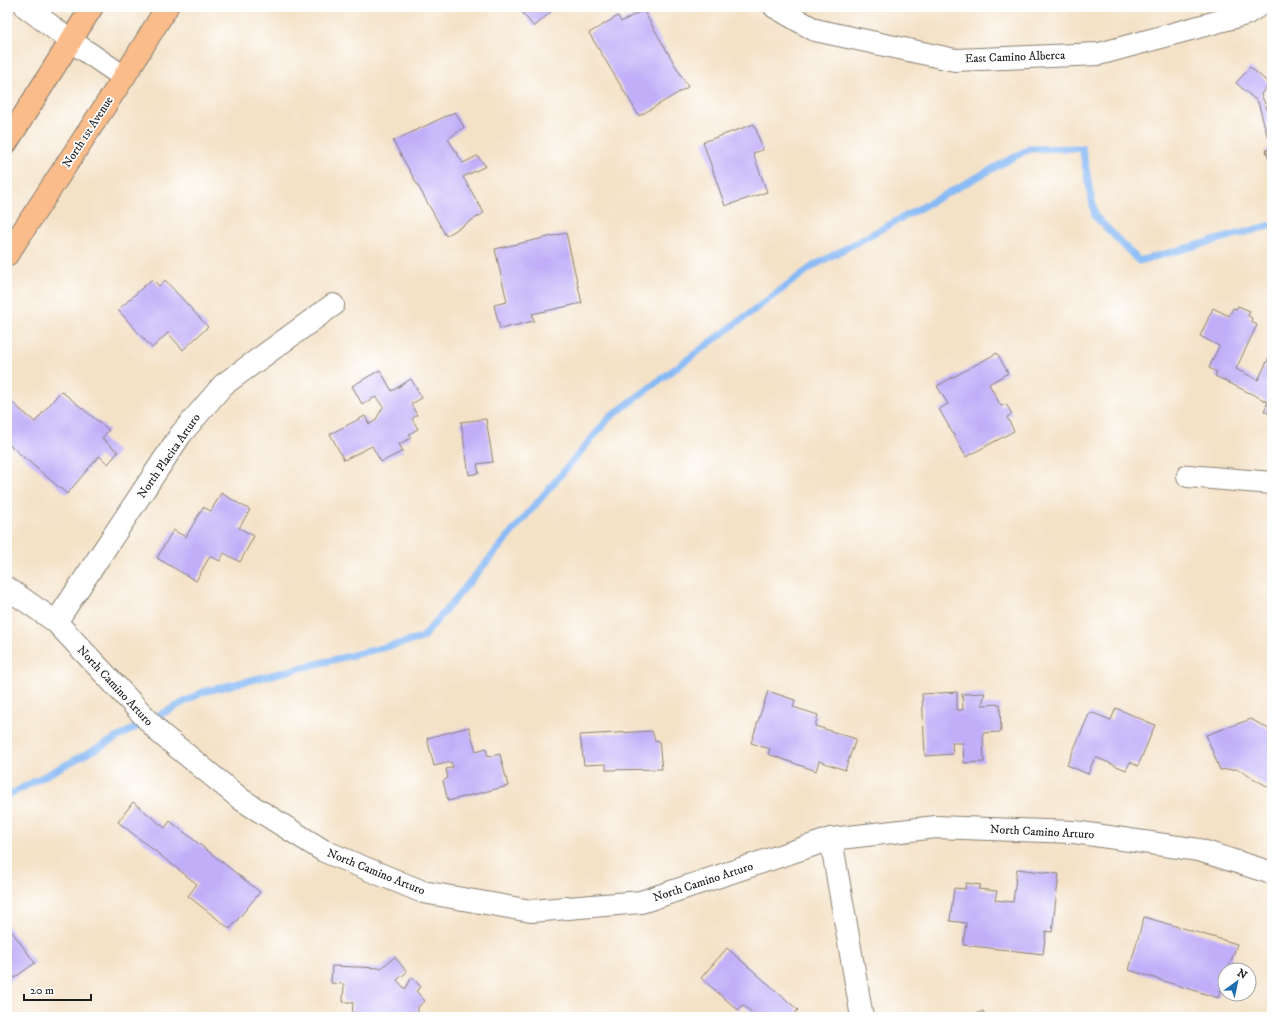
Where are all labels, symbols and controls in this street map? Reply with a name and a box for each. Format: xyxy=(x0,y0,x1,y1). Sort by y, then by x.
street label: East Camino Alberca xyxy=(965,48,1066,66)
street label: North 1st Avenue xyxy=(59,94,117,170)
street label: North Placita Arturo xyxy=(134,411,204,501)
street label: North Camino Arturo xyxy=(74,643,156,729)
street label: North Camino Arturo xyxy=(989,822,1095,842)
street label: North Camino Arturo xyxy=(325,845,427,899)
street label: North Camino Arturo xyxy=(651,859,755,905)
north arrow xyxy=(1217,962,1257,1002)
text: N xyxy=(1234,966,1250,983)
scale bar xyxy=(24,976,91,1002)
text: 20 m xyxy=(30,983,54,998)

